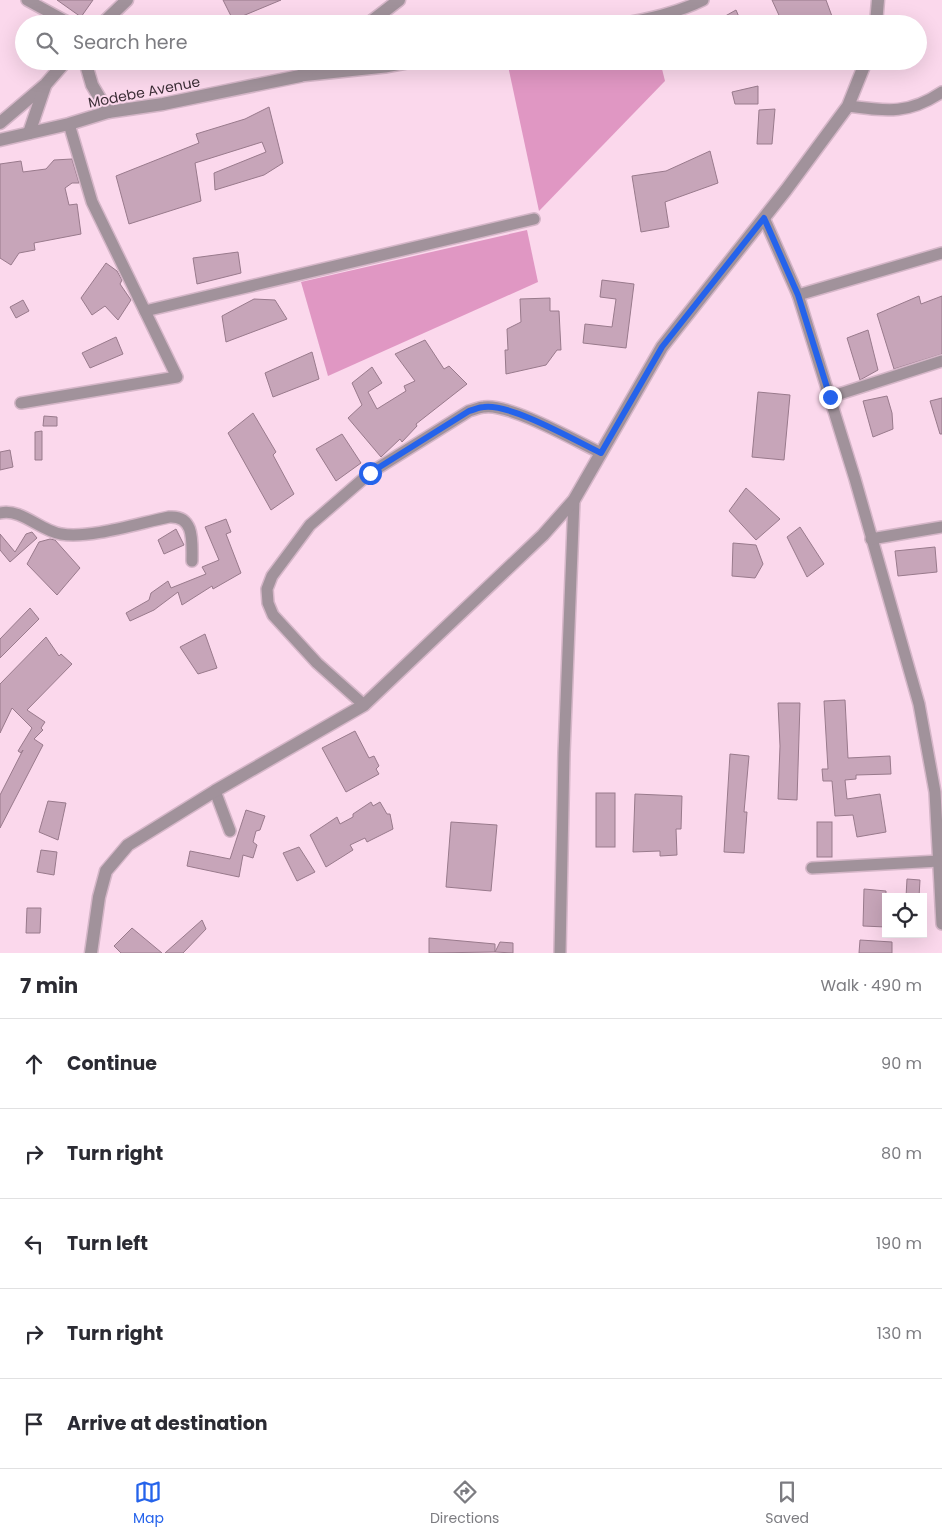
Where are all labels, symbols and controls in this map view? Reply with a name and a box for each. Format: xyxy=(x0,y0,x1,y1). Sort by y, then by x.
search box xyxy=(15,15,927,70)
icon: search xyxy=(33,29,61,57)
text: Search here xyxy=(73,29,187,56)
street label: Modebe Avenue xyxy=(86,71,202,113)
route end xyxy=(819,386,842,409)
route start xyxy=(359,462,382,485)
map controls xyxy=(882,893,927,938)
button: locate xyxy=(882,893,927,938)
text: 7 min xyxy=(20,971,78,1000)
text: Walk · 490 m xyxy=(821,974,922,997)
icon: ahead xyxy=(20,1050,48,1078)
text: Continue xyxy=(67,1050,157,1077)
text: 90 m xyxy=(881,1052,922,1075)
icon: right xyxy=(20,1140,48,1168)
text: Turn right xyxy=(67,1140,163,1167)
text: 80 m xyxy=(881,1142,922,1165)
icon: left xyxy=(20,1230,48,1258)
text: Turn left xyxy=(67,1230,148,1257)
text: 190 m xyxy=(876,1232,922,1255)
icon: right xyxy=(20,1320,48,1348)
text: Turn right xyxy=(67,1320,163,1347)
text: 130 m xyxy=(877,1322,922,1345)
icon: arrive xyxy=(20,1410,48,1438)
text: Arrive at destination xyxy=(67,1410,268,1437)
tab: Map xyxy=(133,1478,164,1529)
tab: Directions xyxy=(430,1478,499,1529)
tab: Saved xyxy=(765,1478,809,1529)

